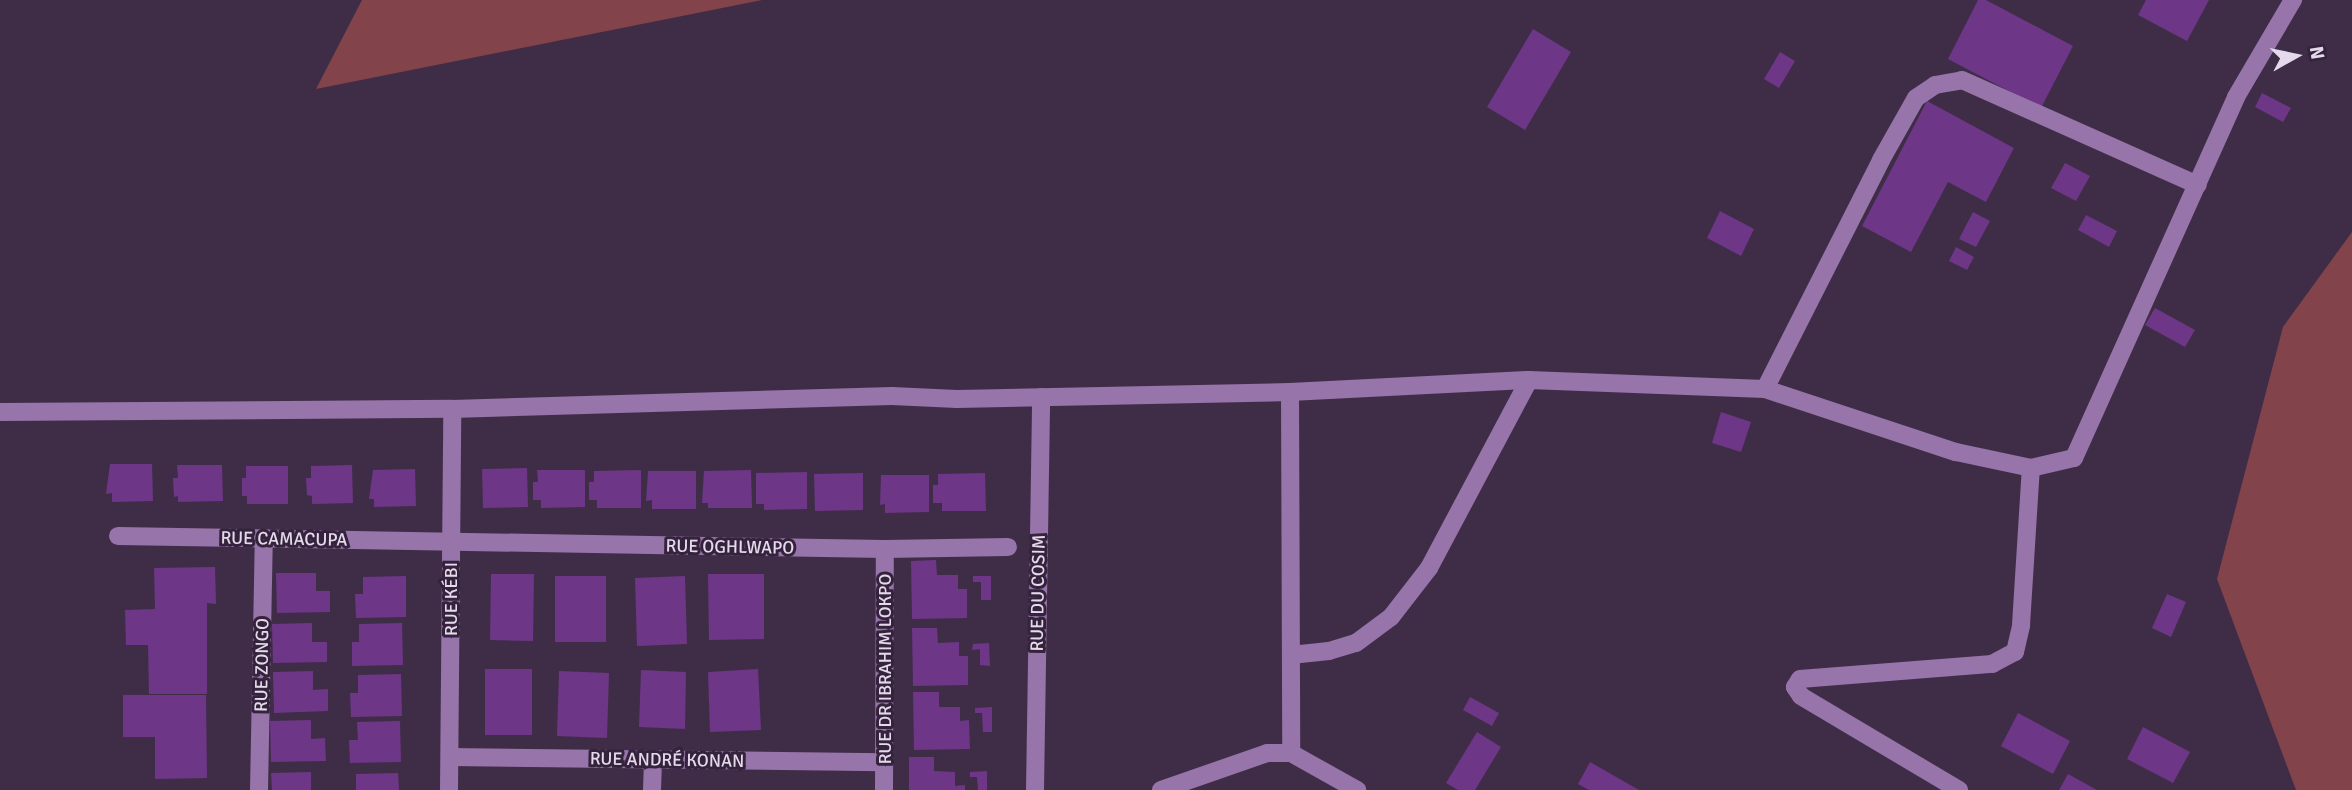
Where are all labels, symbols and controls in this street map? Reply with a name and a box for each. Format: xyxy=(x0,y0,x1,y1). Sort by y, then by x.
north arrow xyxy=(2261,21,2331,91)
text: N xyxy=(2304,44,2330,61)
street label: RUE CAMACUPA xyxy=(220,527,348,551)
street label: RUE DU COSIM xyxy=(1026,534,1050,652)
street label: RUE OGHLWAPO xyxy=(666,535,794,559)
street label: RUE KÉBI xyxy=(440,562,462,636)
street label: RUE DR IBRAHIM LOKPO xyxy=(874,574,896,764)
street label: RUE ZONGO xyxy=(250,618,274,712)
street label: RUE ANDRÉ KONAN xyxy=(590,748,744,772)

